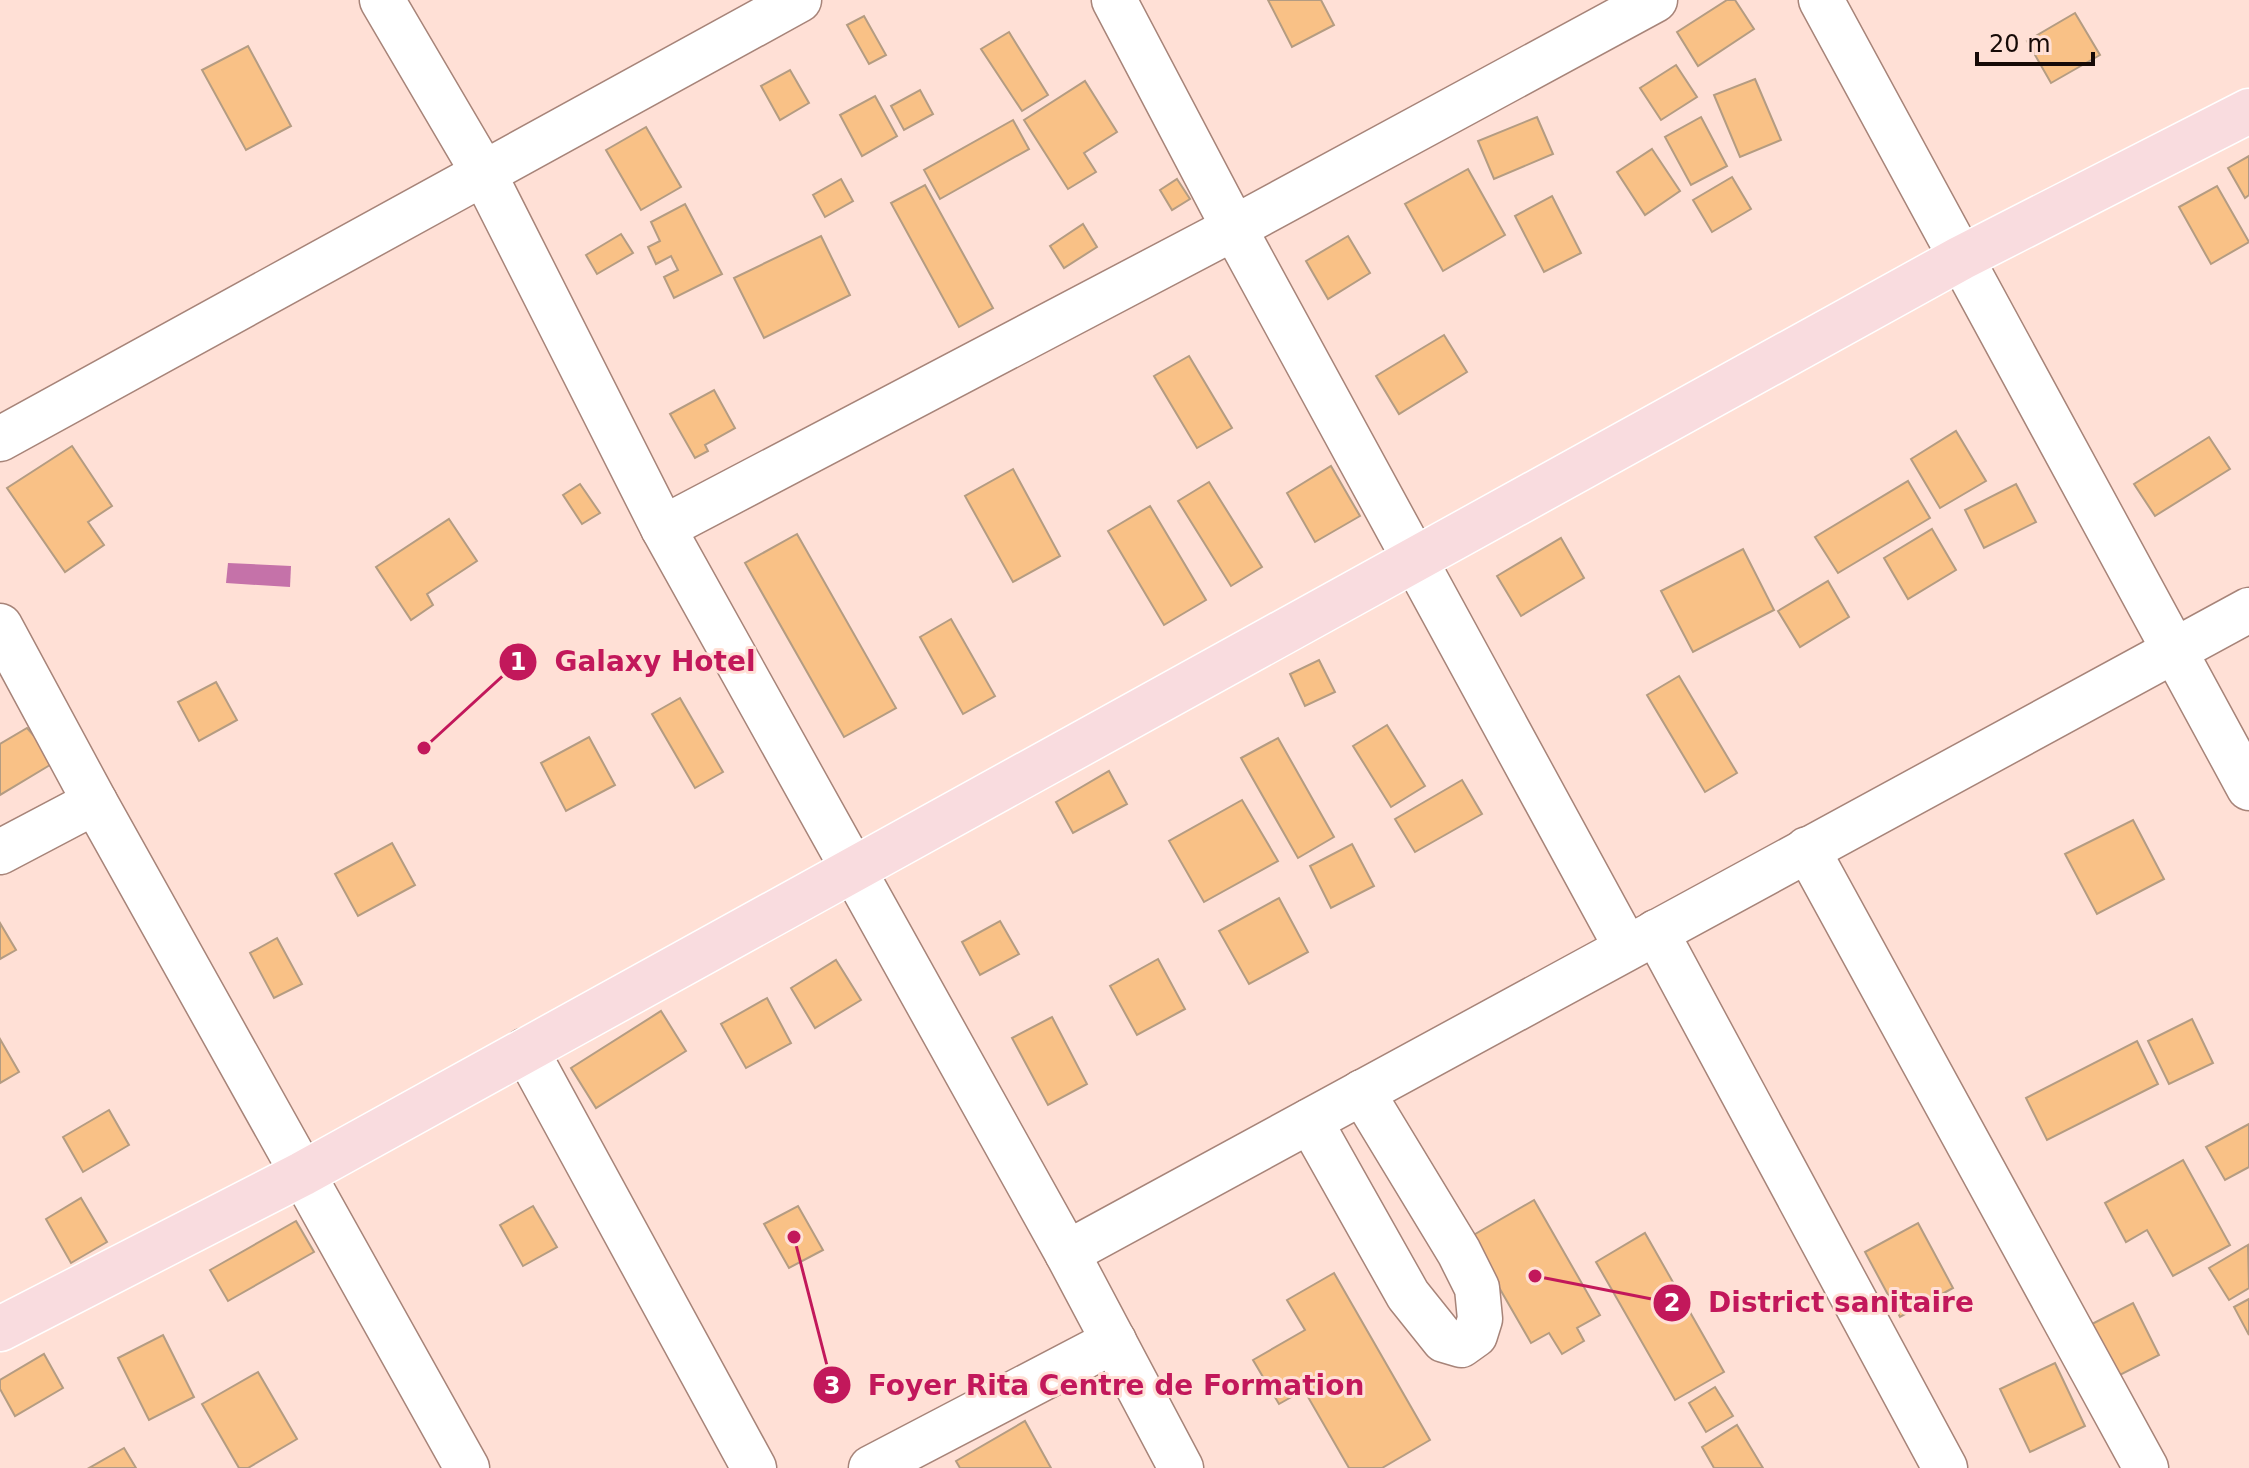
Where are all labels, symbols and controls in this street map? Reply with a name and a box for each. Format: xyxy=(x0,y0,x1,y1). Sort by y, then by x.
scale bar xyxy=(1977,16,2093,66)
text: 20 m xyxy=(1989,30,2051,58)
callout: Galaxy Hotel xyxy=(498,636,771,688)
text: Galaxy Hotel xyxy=(554,645,756,678)
text: 1 xyxy=(510,648,526,676)
callout: District sanitaire xyxy=(1652,1277,1990,1329)
text: District sanitaire xyxy=(1708,1286,1974,1319)
text: 2 xyxy=(1664,1289,1680,1317)
callout: Foyer Rita Centre de Formation xyxy=(812,1359,1380,1411)
text: Foyer Rita Centre de Formation xyxy=(868,1369,1364,1402)
text: 3 xyxy=(824,1372,840,1400)

